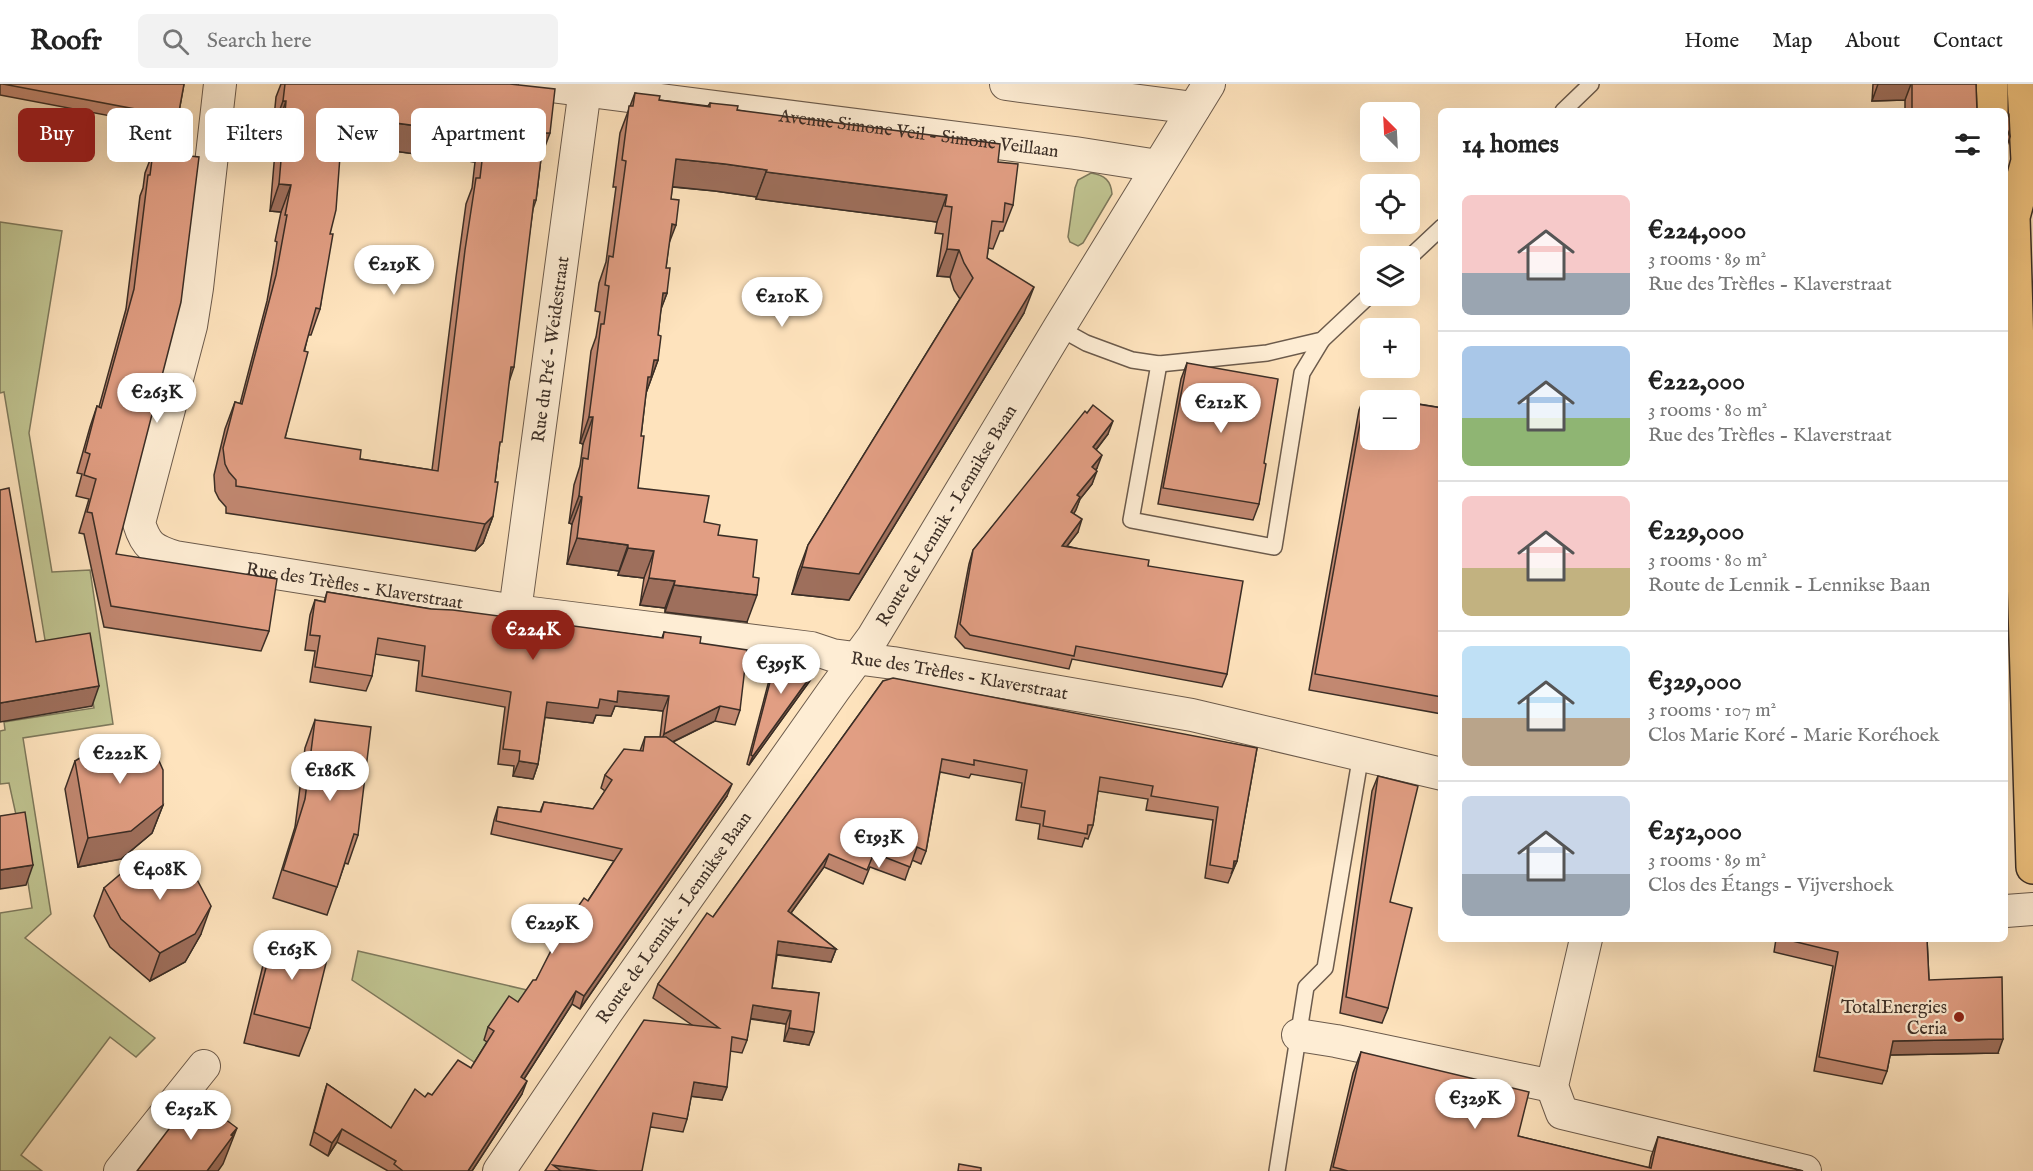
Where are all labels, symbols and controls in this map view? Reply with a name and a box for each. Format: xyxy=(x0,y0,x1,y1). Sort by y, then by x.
search box xyxy=(138,14,558,68)
text: Roofr xyxy=(30,24,102,59)
icon: search xyxy=(159,25,192,58)
text: Search here xyxy=(207,27,312,55)
text: Home xyxy=(1684,28,1739,55)
text: Map xyxy=(1772,28,1812,55)
text: About xyxy=(1845,28,1900,55)
text: Contact xyxy=(1933,28,2003,55)
north arrow xyxy=(1360,102,1420,162)
map controls xyxy=(1360,102,1420,450)
street label: Avenue Simone Veil - Simone Veillaan xyxy=(776,105,1060,164)
chip: Buy xyxy=(18,108,95,162)
chip: Rent xyxy=(107,108,193,162)
chip: Filters xyxy=(205,108,304,162)
chip: New xyxy=(316,108,399,162)
chip: Apartment xyxy=(411,108,546,162)
text: 14 homes xyxy=(1462,128,1559,161)
icon: filters xyxy=(1951,128,1984,161)
button: locate xyxy=(1360,174,1420,234)
text: €224,000 xyxy=(1648,214,1746,247)
icon: home xyxy=(1510,219,1582,291)
pin: €219K xyxy=(352,245,436,296)
button: layers xyxy=(1360,246,1420,306)
text: 3 rooms · 89 m² xyxy=(1648,247,1766,272)
text: €219K xyxy=(368,252,420,277)
street label: Rue du Pré - Weidestraat xyxy=(528,255,575,444)
text: Rue des Trèfles - Klaverstraat xyxy=(1648,272,1892,297)
pin: €210K xyxy=(740,277,824,328)
text: €210K xyxy=(756,284,808,309)
button: + xyxy=(1360,318,1420,378)
text: €222,000 xyxy=(1648,365,1745,398)
icon: home xyxy=(1510,370,1582,442)
pin: €263K xyxy=(115,373,199,424)
text: €263K xyxy=(131,380,183,405)
pin: €212K xyxy=(1179,383,1263,434)
text: €212K xyxy=(1195,390,1247,415)
button: − xyxy=(1360,390,1420,450)
text: 3 rooms · 80 m² xyxy=(1648,398,1767,423)
street label: Route de Lennik - Lennikse Baan xyxy=(872,401,1023,631)
text: Rue des Trèfles - Klaverstraat xyxy=(1648,423,1892,448)
text: €229,000 xyxy=(1648,515,1744,548)
icon: home xyxy=(1510,520,1582,592)
text: 3 rooms · 80 m² xyxy=(1648,548,1767,573)
street label: Rue des Trèfles - Klaverstraat xyxy=(244,558,465,616)
text: Route de Lennik - Lennikse Baan xyxy=(1648,573,1930,598)
pin: €224K xyxy=(491,610,575,661)
text: €224K xyxy=(506,617,560,642)
pin: €395K xyxy=(739,644,823,695)
street label: Rue des Trèfles - Klaverstraat xyxy=(849,648,1070,706)
text: €395K xyxy=(756,651,806,676)
text: €329,000 xyxy=(1648,665,1742,698)
icon: home xyxy=(1510,670,1582,742)
text: 3 rooms · 107 m² xyxy=(1648,698,1776,723)
text: Clos Marie Koré - Marie Koréhoek xyxy=(1648,723,1940,748)
pin: €222K xyxy=(78,734,162,785)
text: €222K xyxy=(93,741,147,766)
pin: €186K xyxy=(288,751,372,802)
text: €186K xyxy=(305,758,355,783)
street label: Route de Lennik - Lennikse Baan xyxy=(592,807,758,1029)
text: €252,000 xyxy=(1648,815,1742,848)
pin: €193K xyxy=(837,818,921,869)
icon: home xyxy=(1510,820,1582,892)
text: €193K xyxy=(854,825,904,850)
text: 3 rooms · 89 m² xyxy=(1648,848,1766,873)
pin: €408K xyxy=(118,850,202,901)
text: €408K xyxy=(133,857,187,882)
text: Clos des Étangs - Vijvershoek xyxy=(1648,873,1894,898)
pin: €229K xyxy=(510,904,594,955)
text: €229K xyxy=(525,911,579,936)
pin: €163K xyxy=(250,930,334,981)
text: €163K xyxy=(267,937,317,962)
place label: TotalEnergies Ceria xyxy=(1841,997,1947,1041)
marker: TotalEnergies Ceria xyxy=(1952,1010,1966,1024)
pin: €329K xyxy=(1433,1079,1517,1130)
text: €329K xyxy=(1449,1086,1501,1111)
pin: €252K xyxy=(149,1090,233,1141)
text: €252K xyxy=(165,1097,217,1122)

